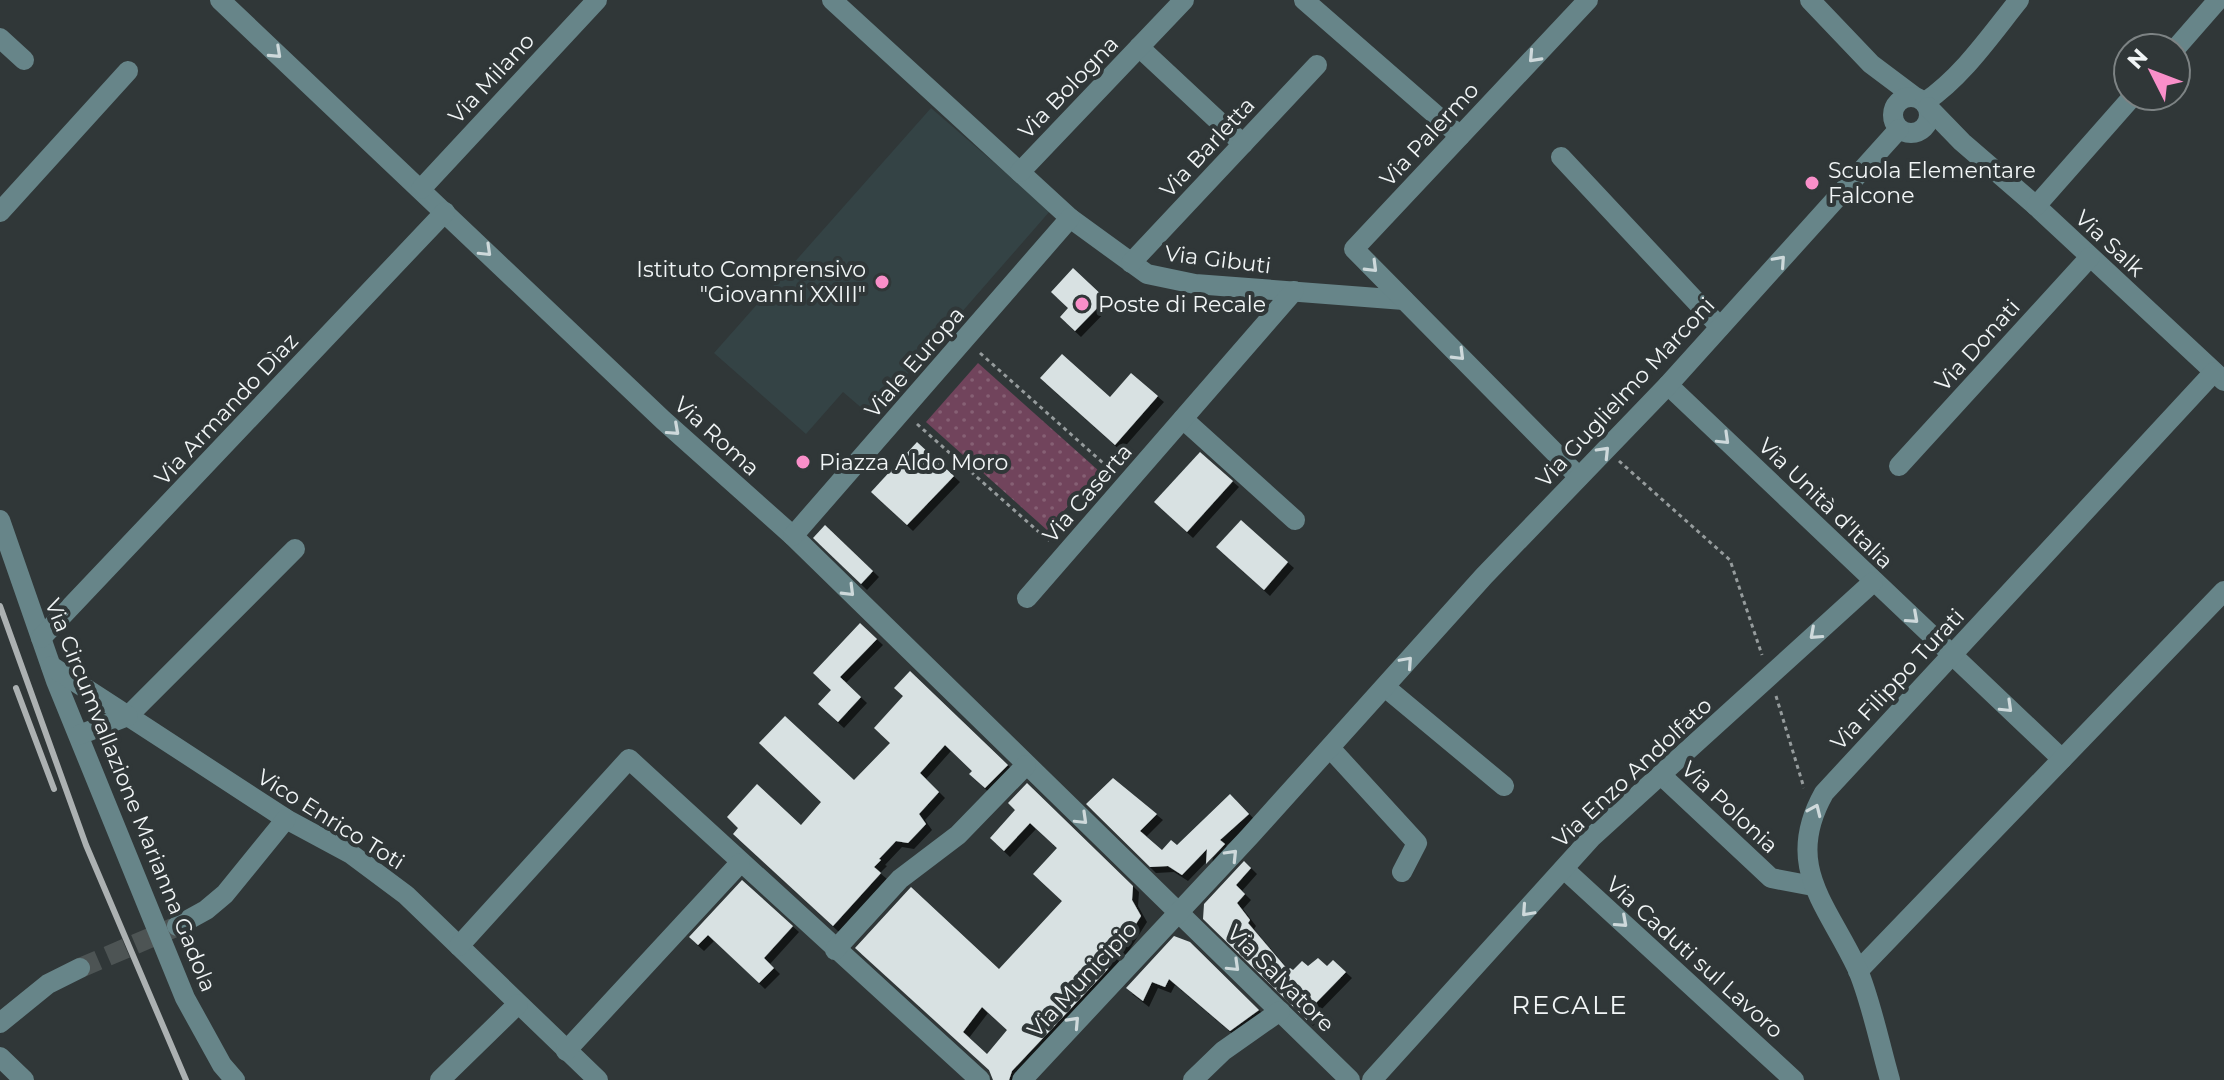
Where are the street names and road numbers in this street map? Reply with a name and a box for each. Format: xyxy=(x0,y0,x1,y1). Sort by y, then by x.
street label: Via Milano xyxy=(443,27,540,129)
street label: Via Bologna xyxy=(1013,30,1124,144)
street label: Via Palermo xyxy=(1374,76,1485,192)
street label: Via Barletta xyxy=(1154,92,1261,203)
street label: Via Salk xyxy=(2069,204,2151,283)
street label: Via Gibuti xyxy=(1163,240,1273,279)
street label: Via Guglielmo Marconi xyxy=(1530,292,1720,493)
street label: Via Donati xyxy=(1929,294,2026,397)
street label: Viale Europa xyxy=(859,301,970,423)
street label: Via Armando Dìaz xyxy=(149,328,304,491)
street label: Via Roma xyxy=(668,391,765,482)
street label: Via Unità d'Italia xyxy=(1753,432,1899,575)
street label: Via Caserta xyxy=(1037,438,1138,548)
street label: Via Circumvallazione Marianna Gadola xyxy=(39,595,222,996)
street label: Via Filippo Turati xyxy=(1825,603,1970,756)
street label: Via Enzo Andolfato xyxy=(1547,692,1717,853)
street label: Via Polonia xyxy=(1676,756,1784,859)
street label: Vico Enrico Toti xyxy=(252,763,409,876)
street label: Via Caduti sul Lavoro xyxy=(1601,871,1789,1044)
street label: Via Municipio xyxy=(1022,916,1143,1043)
street label: Via Salvatore xyxy=(1221,919,1340,1038)

